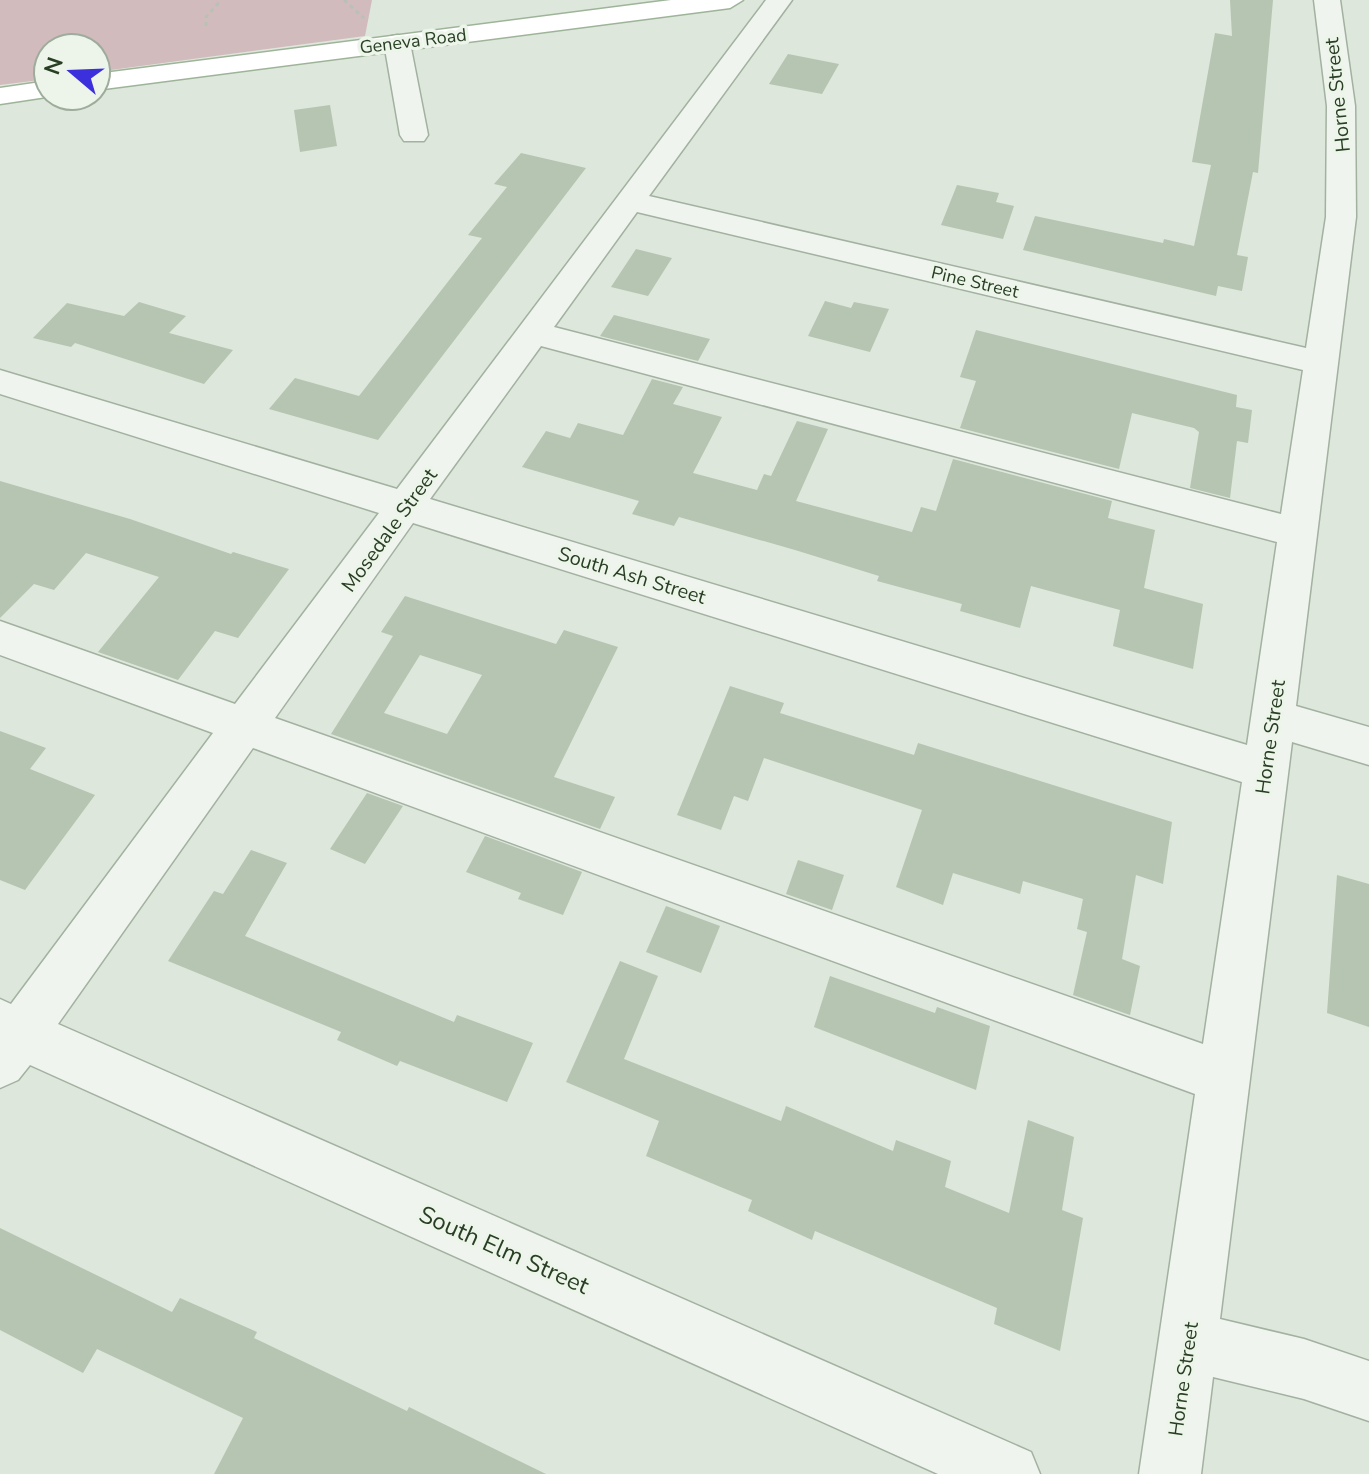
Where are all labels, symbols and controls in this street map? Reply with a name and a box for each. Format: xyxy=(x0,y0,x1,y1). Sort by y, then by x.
street label: Geneva Road xyxy=(358,23,468,59)
north arrow xyxy=(32,32,112,112)
street label: Horne Street xyxy=(1318,35,1357,154)
text: N xyxy=(37,53,71,78)
street label: Pine Street xyxy=(929,260,1022,304)
street label: Mosedale Street xyxy=(335,462,444,598)
street label: South Ash Street xyxy=(555,540,710,611)
street label: Horne Street xyxy=(1249,677,1292,796)
street label: South Elm Street xyxy=(414,1198,595,1302)
street label: Horne Street xyxy=(1162,1319,1205,1438)

